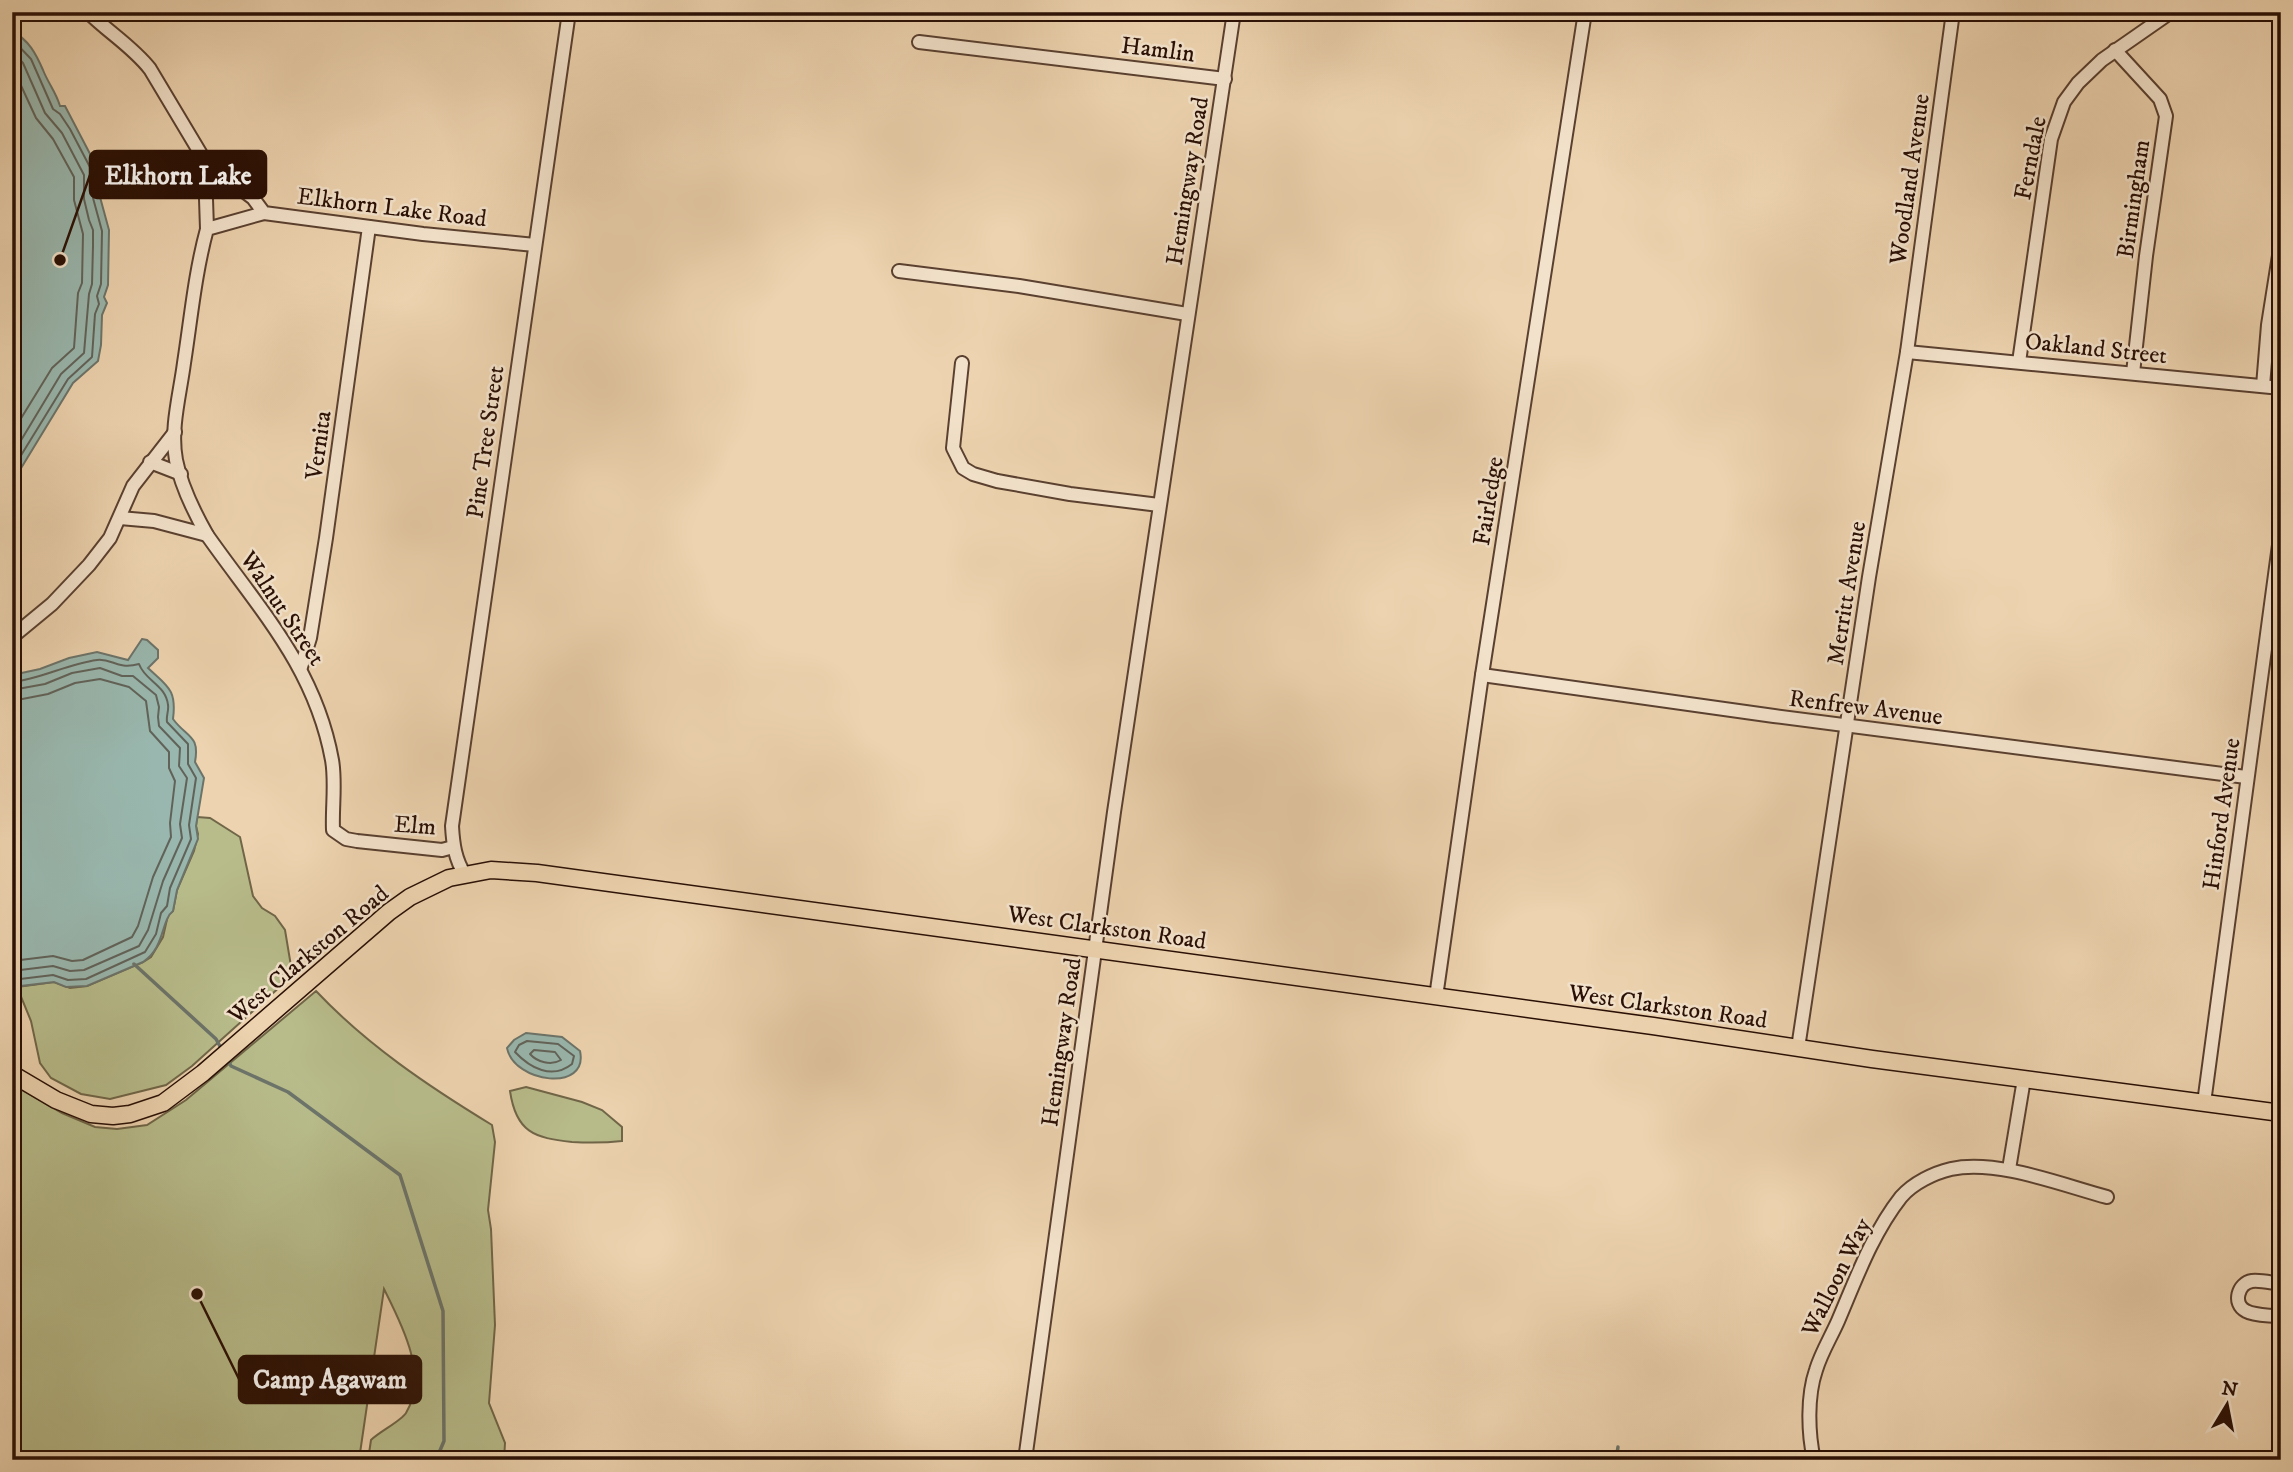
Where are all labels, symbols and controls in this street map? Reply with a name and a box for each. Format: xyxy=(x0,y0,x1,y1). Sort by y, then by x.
street label: Hamlin xyxy=(1119,31,1197,69)
street label: Woodland Avenue xyxy=(1883,92,1937,268)
street label: Hemingway Road xyxy=(1160,95,1216,268)
street label: Ferndale xyxy=(2008,114,2054,203)
street label: Birmingham xyxy=(2111,138,2157,260)
callout: Elkhorn Lake xyxy=(90,151,266,198)
text: Elkhorn Lake xyxy=(104,160,252,193)
street label: Elkhorn Lake Road xyxy=(295,181,488,235)
street label: Oakland Street xyxy=(2023,327,2169,371)
street label: Pine Tree Street xyxy=(460,363,512,521)
street label: Vernita xyxy=(299,408,339,483)
street label: Fairledge xyxy=(1467,454,1511,548)
street label: Merritt Avenue xyxy=(1821,519,1873,667)
street label: Walnut Street xyxy=(232,545,332,672)
street label: Renfrew Avenue xyxy=(1787,684,1944,732)
street label: Hinford Avenue xyxy=(2196,736,2248,892)
street label: Elm xyxy=(393,810,437,842)
street label: West Clarkston Road xyxy=(221,879,395,1031)
street label: West Clarkston Road xyxy=(1005,899,1208,957)
street label: Hemingway Road xyxy=(1035,956,1089,1129)
street label: West Clarkston Road xyxy=(1566,978,1769,1036)
street label: Walloon Way xyxy=(1795,1213,1879,1342)
callout: Camp Agawam xyxy=(239,1356,421,1403)
text: Camp Agawam xyxy=(253,1364,407,1397)
north arrow xyxy=(2192,1370,2262,1440)
text: N xyxy=(2220,1377,2240,1402)

